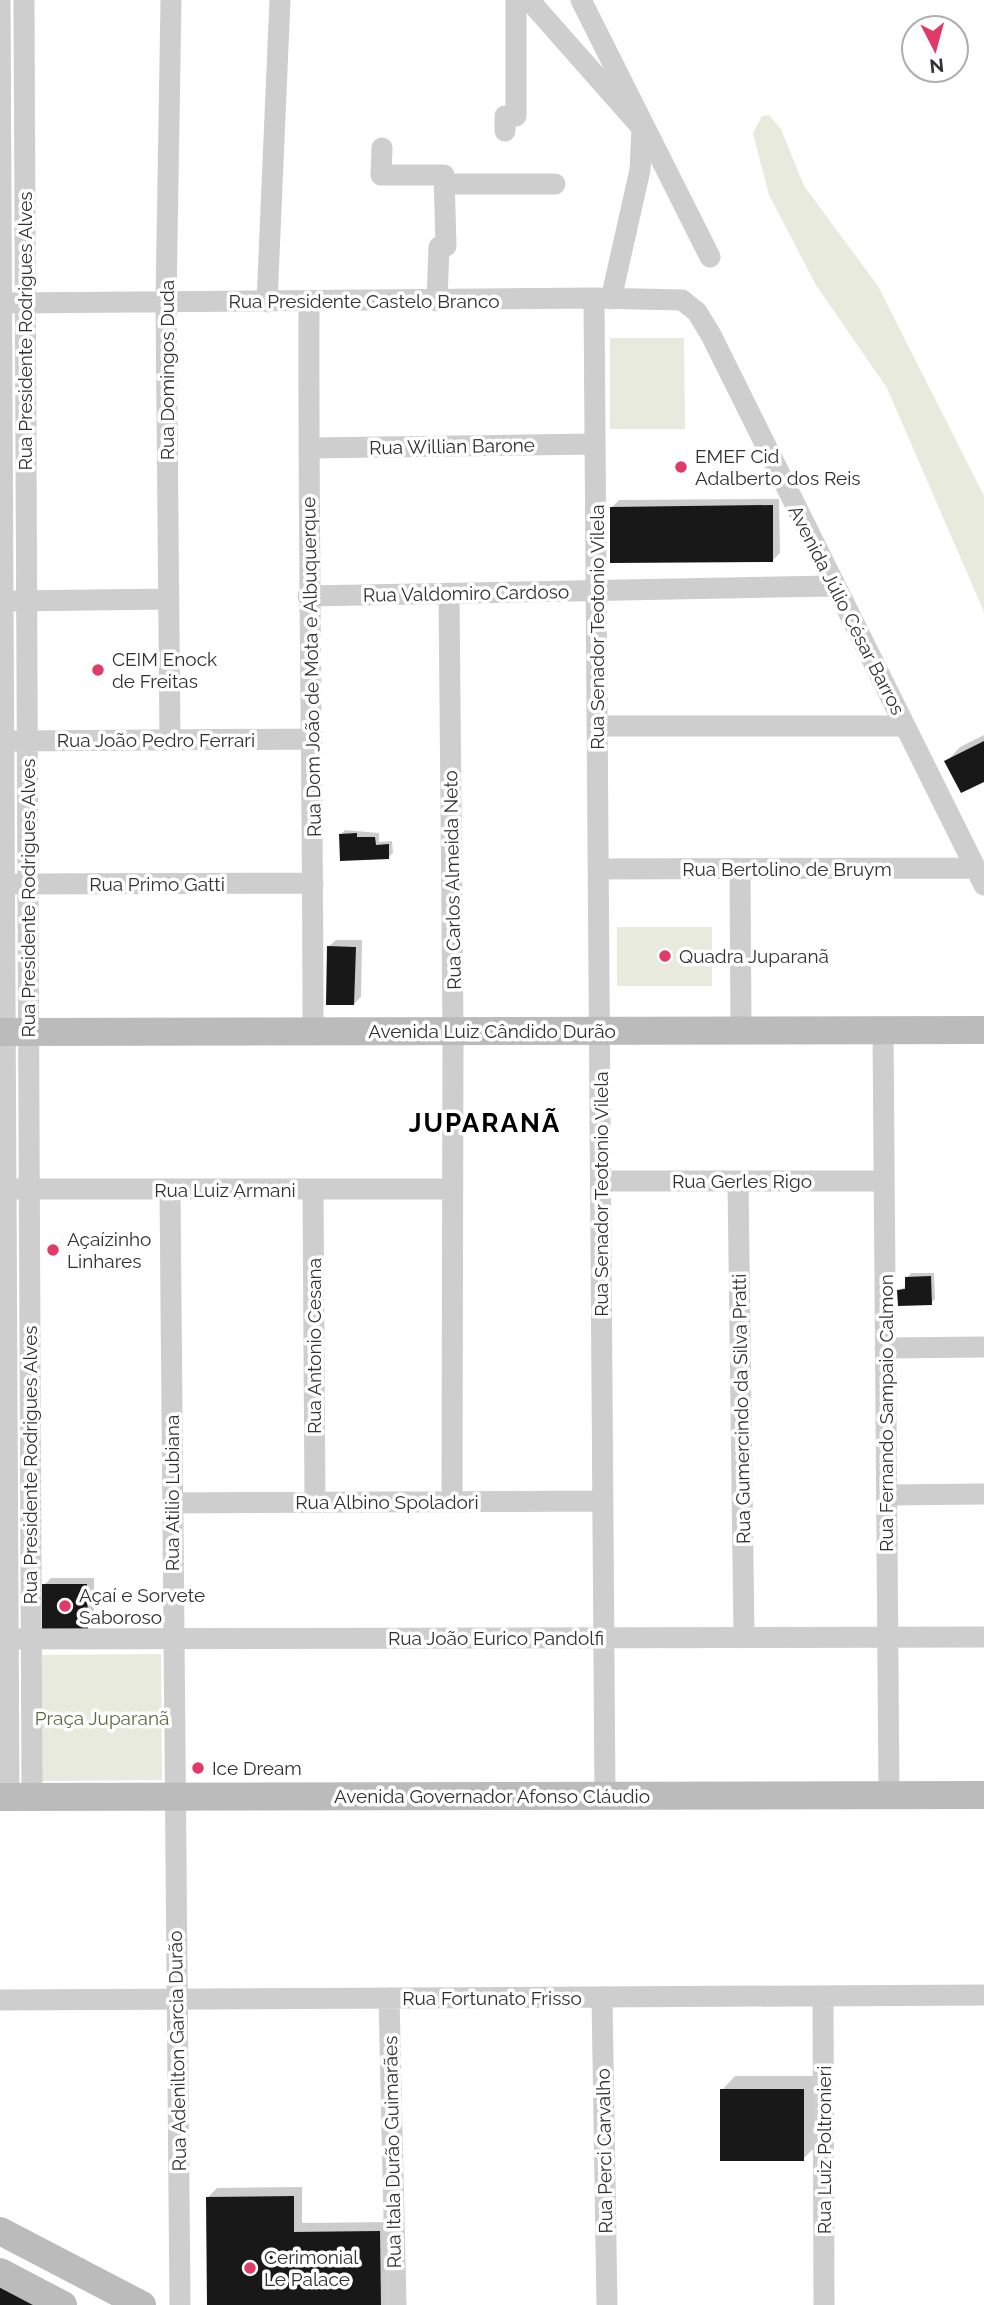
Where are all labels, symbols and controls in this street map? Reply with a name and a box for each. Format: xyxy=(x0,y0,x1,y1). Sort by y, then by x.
north arrow xyxy=(900,14,970,84)
text: N xyxy=(928,54,945,78)
street label: Rua Presidente Rodrigues Alves xyxy=(14,192,36,471)
street label: Rua Domingos Duda xyxy=(156,280,178,460)
street label: Rua Presidente Castelo Branco xyxy=(228,290,500,312)
street label: Rua Willian Barone xyxy=(369,434,535,458)
place label: EMEF Cid Adalberto dos Reis xyxy=(695,445,861,489)
marker: EMEF Cid Adalberto dos Reis xyxy=(673,459,689,475)
street label: Rua Dom João de Mota e Albuquerque xyxy=(297,497,325,837)
street label: Avenida Júlio César Barros xyxy=(785,502,909,718)
street label: Rua Senador Teotonio Vilela xyxy=(586,504,608,750)
street label: Rua Valdomiro Cardoso xyxy=(363,580,569,606)
place label: CEIM Enock de Freitas xyxy=(112,648,217,692)
marker: CEIM Enock de Freitas xyxy=(90,662,106,678)
street label: Rua João Pedro Ferrari xyxy=(57,729,255,751)
street label: Rua Presidente Rodrigues Alves xyxy=(17,759,39,1038)
street label: Rua Carlos Almeida Neto xyxy=(439,770,465,990)
street label: Rua Bertolino de Bruym xyxy=(682,858,892,880)
street label: Rua Primo Gatti xyxy=(89,873,225,895)
place label: Quadra Juparanã xyxy=(679,945,829,967)
marker: Quadra Juparanã xyxy=(657,948,673,964)
street label: Avenida Luiz Cândido Durão xyxy=(368,1020,616,1042)
street label: Rua Senador Teotonio Vilela xyxy=(590,1071,612,1317)
district label: JUPARANÃ xyxy=(409,1108,561,1138)
street label: Rua Gerles Rigo xyxy=(672,1170,812,1192)
street label: Rua Luiz Armani xyxy=(154,1179,296,1201)
place label: Açaízinho Linhares xyxy=(67,1228,151,1272)
marker: Açaízinho Linhares xyxy=(45,1242,61,1258)
street label: Rua Antonio Cesana xyxy=(303,1258,325,1434)
street label: Rua Gumercindo da Silva Pratti xyxy=(728,1274,754,1544)
street label: Rua Fernando Sampaio Calmon xyxy=(875,1274,897,1552)
street label: Rua Presidente Rodrigues Alves xyxy=(19,1326,41,1605)
street label: Rua Atilio Lubiana xyxy=(161,1415,183,1571)
street label: Rua Albino Spoladori xyxy=(295,1491,479,1513)
place label: Açaí e Sorvete Saboroso xyxy=(79,1584,205,1628)
marker: Açaí e Sorvete Saboroso xyxy=(57,1598,73,1614)
street label: Rua João Eurico Pandolfi xyxy=(388,1627,604,1649)
park label: Praça Juparanã xyxy=(35,1707,169,1729)
place label: Ice Dream xyxy=(212,1757,302,1779)
marker: Ice Dream xyxy=(190,1760,206,1776)
street label: Avenida Governador Afonso Cláudio xyxy=(334,1785,650,1807)
street label: Rua Adenilton Garcia Durão xyxy=(164,1930,190,2172)
street label: Rua Fortunato Frisso xyxy=(402,1987,582,2009)
street label: Rua Itala Durão Guimarães xyxy=(379,2036,405,2268)
street label: Rua Luiz Poltronieri xyxy=(813,2066,835,2234)
street label: Rua Perci Carvalho xyxy=(592,2068,616,2234)
place label: Cerimonial Le Palace xyxy=(264,2246,359,2290)
marker: Cerimonial Le Palace xyxy=(242,2260,258,2276)

